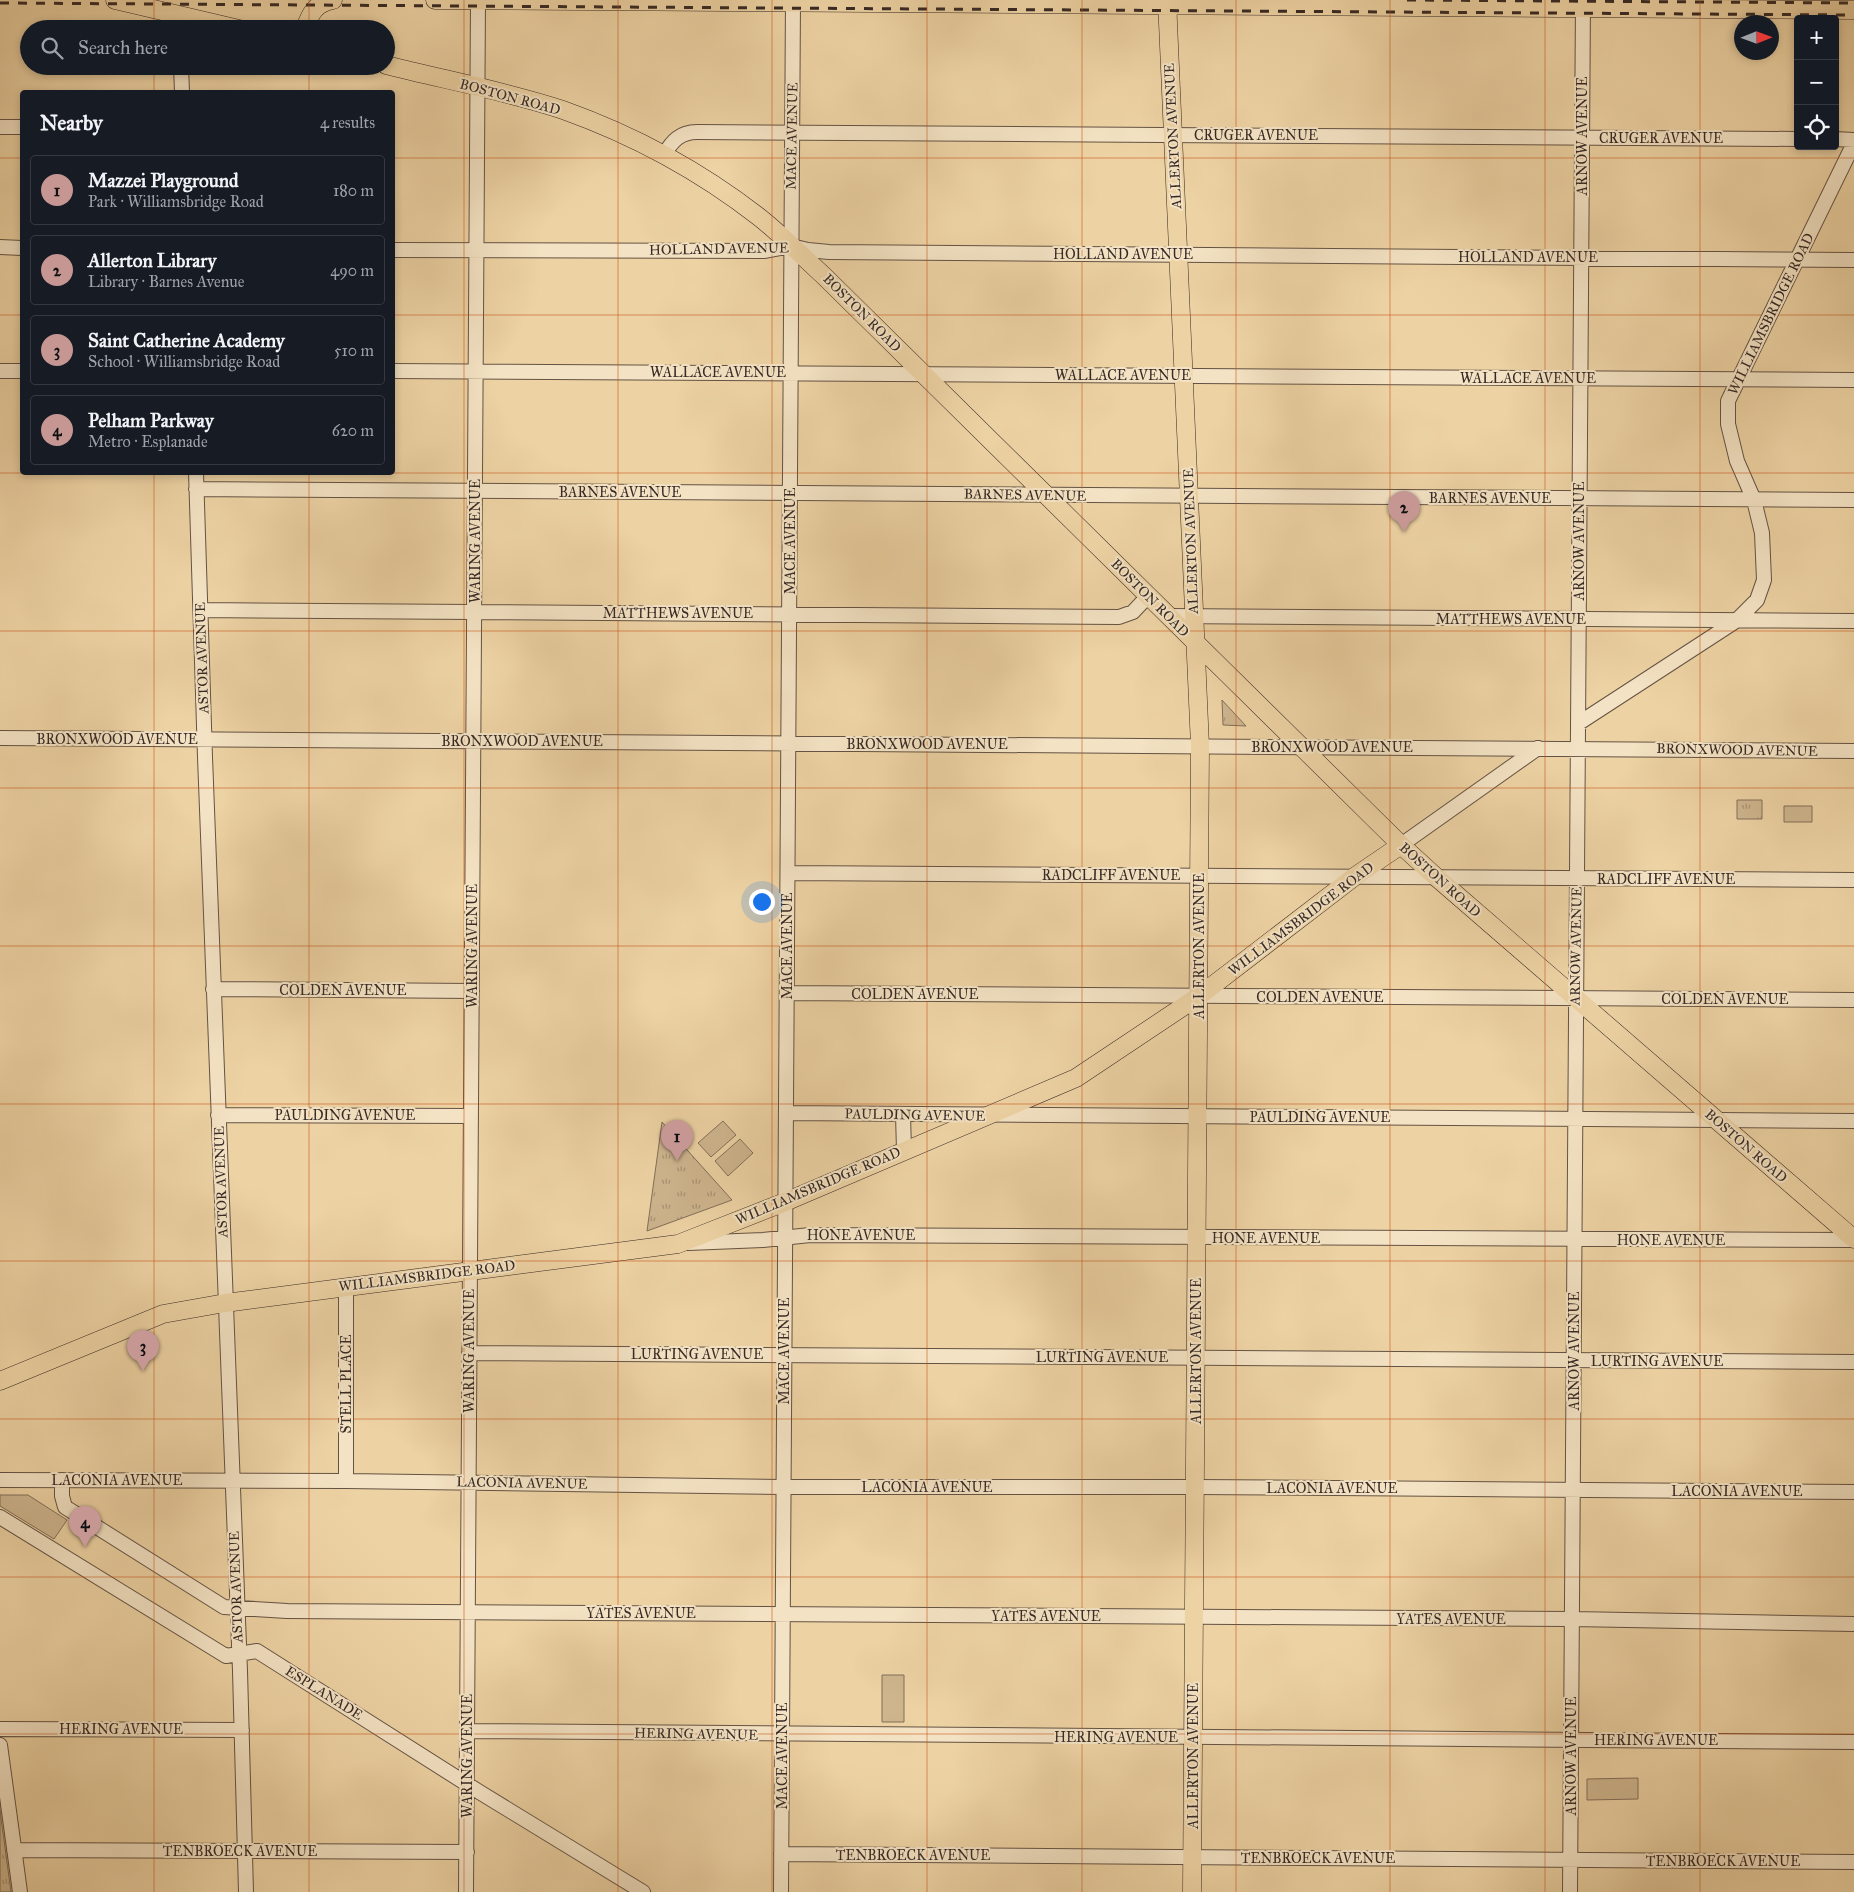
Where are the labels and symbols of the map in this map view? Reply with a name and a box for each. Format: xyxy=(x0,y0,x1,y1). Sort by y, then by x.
north arrow xyxy=(1734,15,1779,60)
street label: ALLERTON AVENUE xyxy=(1161,63,1185,210)
street label: BOSTON ROAD xyxy=(458,75,562,119)
street label: ARNOW AVENUE xyxy=(1574,77,1591,196)
street label: MACE AVENUE xyxy=(783,82,801,190)
street label: CRUGER AVENUE xyxy=(1194,127,1318,144)
street label: CRUGER AVENUE xyxy=(1599,130,1723,147)
street label: WILLIAMSBRIDGE ROAD xyxy=(1724,230,1818,398)
street label: HOLLAND AVENUE xyxy=(649,239,789,259)
street label: HOLLAND AVENUE xyxy=(1053,246,1193,263)
street label: HOLLAND AVENUE xyxy=(1458,249,1598,266)
street label: BOSTON ROAD xyxy=(819,270,905,356)
street label: WALLACE AVENUE xyxy=(650,364,786,381)
street label: WALLACE AVENUE xyxy=(1055,367,1191,384)
street label: WALLACE AVENUE xyxy=(1460,370,1596,387)
street label: ALLERTON AVENUE xyxy=(1180,468,1202,615)
street label: WARING AVENUE xyxy=(467,479,484,603)
street label: ARNOW AVENUE xyxy=(1571,482,1588,601)
street label: BARNES AVENUE xyxy=(559,484,681,501)
street label: BARNES AVENUE xyxy=(964,485,1086,505)
street label: MACE AVENUE xyxy=(782,487,799,595)
street label: BARNES AVENUE xyxy=(1429,490,1551,507)
pin: 2 xyxy=(1388,491,1420,532)
street label: BOSTON ROAD xyxy=(1107,555,1193,641)
street label: ASTOR AVENUE xyxy=(192,602,212,715)
street label: MATTHEWS AVENUE xyxy=(603,605,753,622)
street label: MATTHEWS AVENUE xyxy=(1436,611,1586,628)
street label: BRONXWOOD AVENUE xyxy=(36,731,198,748)
street label: BRONXWOOD AVENUE xyxy=(441,733,603,750)
street label: BRONXWOOD AVENUE xyxy=(846,736,1008,753)
street label: BRONXWOOD AVENUE xyxy=(1251,739,1413,756)
street label: BRONXWOOD AVENUE xyxy=(1656,740,1818,760)
street label: BOSTON ROAD xyxy=(1396,839,1484,921)
street label: WILLIAMSBRIDGE ROAD xyxy=(1225,859,1377,979)
street label: RADCLIFF AVENUE xyxy=(1042,867,1180,884)
street label: RADCLIFF AVENUE xyxy=(1597,871,1735,888)
street label: ALLERTON AVENUE xyxy=(1191,873,1208,1020)
street label: WARING AVENUE xyxy=(464,884,481,1008)
street label: ARNOW AVENUE xyxy=(1566,886,1586,1007)
your location xyxy=(749,889,775,915)
street label: MACE AVENUE xyxy=(779,892,796,1000)
street label: COLDEN AVENUE xyxy=(279,982,407,999)
street label: COLDEN AVENUE xyxy=(851,986,979,1003)
street label: COLDEN AVENUE xyxy=(1256,989,1384,1006)
street label: COLDEN AVENUE xyxy=(1661,991,1789,1008)
street label: PAULDING AVENUE xyxy=(844,1105,986,1125)
street label: BOSTON ROAD xyxy=(1701,1106,1791,1186)
street label: PAULDING AVENUE xyxy=(275,1107,415,1124)
street label: PAULDING AVENUE xyxy=(1250,1109,1390,1126)
pin: 1 xyxy=(661,1120,693,1161)
street label: ASTOR AVENUE xyxy=(211,1126,231,1239)
street label: WILLIAMSBRIDGE ROAD xyxy=(733,1143,903,1229)
street label: HONE AVENUE xyxy=(807,1227,915,1244)
street label: HONE AVENUE xyxy=(1212,1230,1320,1247)
street label: HONE AVENUE xyxy=(1617,1232,1725,1249)
street label: WILLIAMSBRIDGE ROAD xyxy=(338,1257,516,1295)
street label: ALLERTON AVENUE xyxy=(1188,1278,1205,1425)
street label: WARING AVENUE xyxy=(461,1289,478,1413)
street label: ARNOW AVENUE xyxy=(1566,1292,1583,1411)
street label: MACE AVENUE xyxy=(776,1297,793,1405)
pin: 3 xyxy=(127,1330,159,1371)
street label: STELL PLACE xyxy=(338,1335,355,1433)
street label: LURTING AVENUE xyxy=(631,1346,763,1363)
street label: LURTING AVENUE xyxy=(1036,1349,1168,1366)
street label: LURTING AVENUE xyxy=(1591,1353,1723,1370)
street label: LACONIA AVENUE xyxy=(51,1472,183,1489)
street label: LACONIA AVENUE xyxy=(456,1473,588,1493)
street label: LACONIA AVENUE xyxy=(861,1479,993,1496)
street label: LACONIA AVENUE xyxy=(1266,1480,1398,1497)
street label: LACONIA AVENUE xyxy=(1671,1483,1803,1500)
pin: 4 xyxy=(69,1506,101,1547)
street label: ASTOR AVENUE xyxy=(226,1531,246,1644)
street label: YATES AVENUE xyxy=(586,1605,696,1622)
street label: YATES AVENUE xyxy=(991,1608,1101,1625)
street label: YATES AVENUE xyxy=(1396,1611,1506,1628)
street label: ESPLANADE xyxy=(282,1662,366,1724)
street label: ALLERTON AVENUE xyxy=(1185,1683,1202,1830)
street label: WARING AVENUE xyxy=(459,1694,476,1818)
street label: ARNOW AVENUE xyxy=(1563,1697,1580,1816)
street label: MACE AVENUE xyxy=(774,1702,791,1810)
street label: HERING AVENUE xyxy=(59,1721,183,1738)
street label: HERING AVENUE xyxy=(634,1724,758,1744)
street label: HERING AVENUE xyxy=(1054,1729,1178,1746)
street label: HERING AVENUE xyxy=(1594,1732,1718,1749)
street label: TENBROECK AVENUE xyxy=(163,1843,317,1860)
street label: TENBROECK AVENUE xyxy=(836,1847,990,1864)
street label: TENBROECK AVENUE xyxy=(1241,1850,1395,1867)
street label: TENBROECK AVENUE xyxy=(1646,1853,1800,1870)

